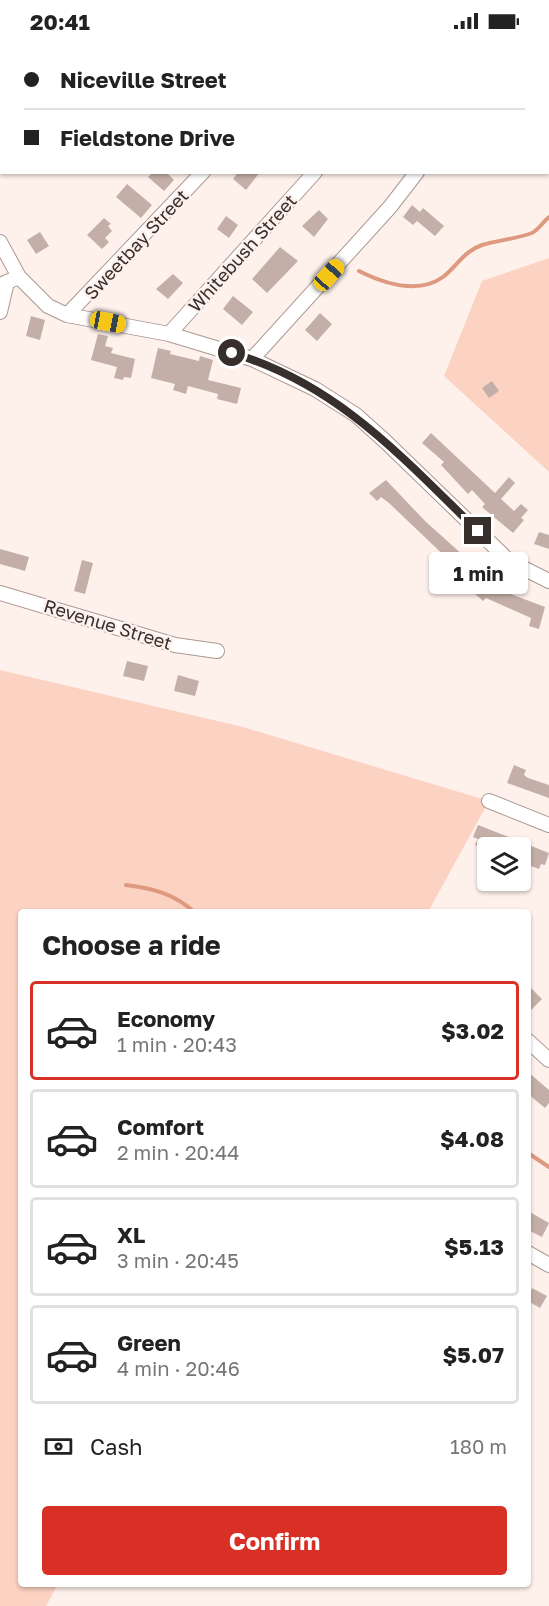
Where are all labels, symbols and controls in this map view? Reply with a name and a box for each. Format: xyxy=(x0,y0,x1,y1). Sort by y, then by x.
text: 20:41 xyxy=(30,8,90,35)
text: Niceville Street xyxy=(60,66,227,93)
text: Fieldstone Drive xyxy=(60,124,235,151)
street label: Sweetbay Street xyxy=(79,184,193,304)
street label: Whitebush Street xyxy=(183,189,301,317)
car xyxy=(310,256,348,294)
car xyxy=(89,310,127,334)
route start xyxy=(218,339,245,366)
route end xyxy=(464,517,491,544)
callout: 1 min xyxy=(428,552,528,594)
text: 1 min xyxy=(453,561,504,585)
street label: Revenue Street xyxy=(41,594,175,654)
map controls xyxy=(477,837,531,891)
button: layers xyxy=(477,837,531,891)
text: Choose a ride xyxy=(42,929,221,961)
icon: car xyxy=(45,1004,99,1058)
text: Economy xyxy=(117,1005,215,1032)
text: $3.02 xyxy=(441,1017,504,1044)
text: 1 min · 20:43 xyxy=(117,1032,237,1056)
icon: car xyxy=(45,1112,99,1166)
text: Comfort xyxy=(117,1113,204,1140)
text: $4.08 xyxy=(440,1125,504,1152)
text: 2 min · 20:44 xyxy=(117,1140,239,1164)
icon: car xyxy=(45,1220,99,1274)
text: XL xyxy=(117,1221,145,1248)
text: $5.13 xyxy=(444,1233,504,1260)
text: 3 min · 20:45 xyxy=(117,1248,239,1272)
icon: car xyxy=(45,1328,99,1382)
text: Green xyxy=(117,1329,181,1356)
text: $5.07 xyxy=(443,1341,504,1368)
text: 4 min · 20:46 xyxy=(117,1356,240,1380)
icon: cash xyxy=(42,1430,75,1463)
text: Cash xyxy=(90,1433,143,1460)
text: 180 m xyxy=(450,1434,507,1458)
button: Confirm xyxy=(42,1506,507,1575)

